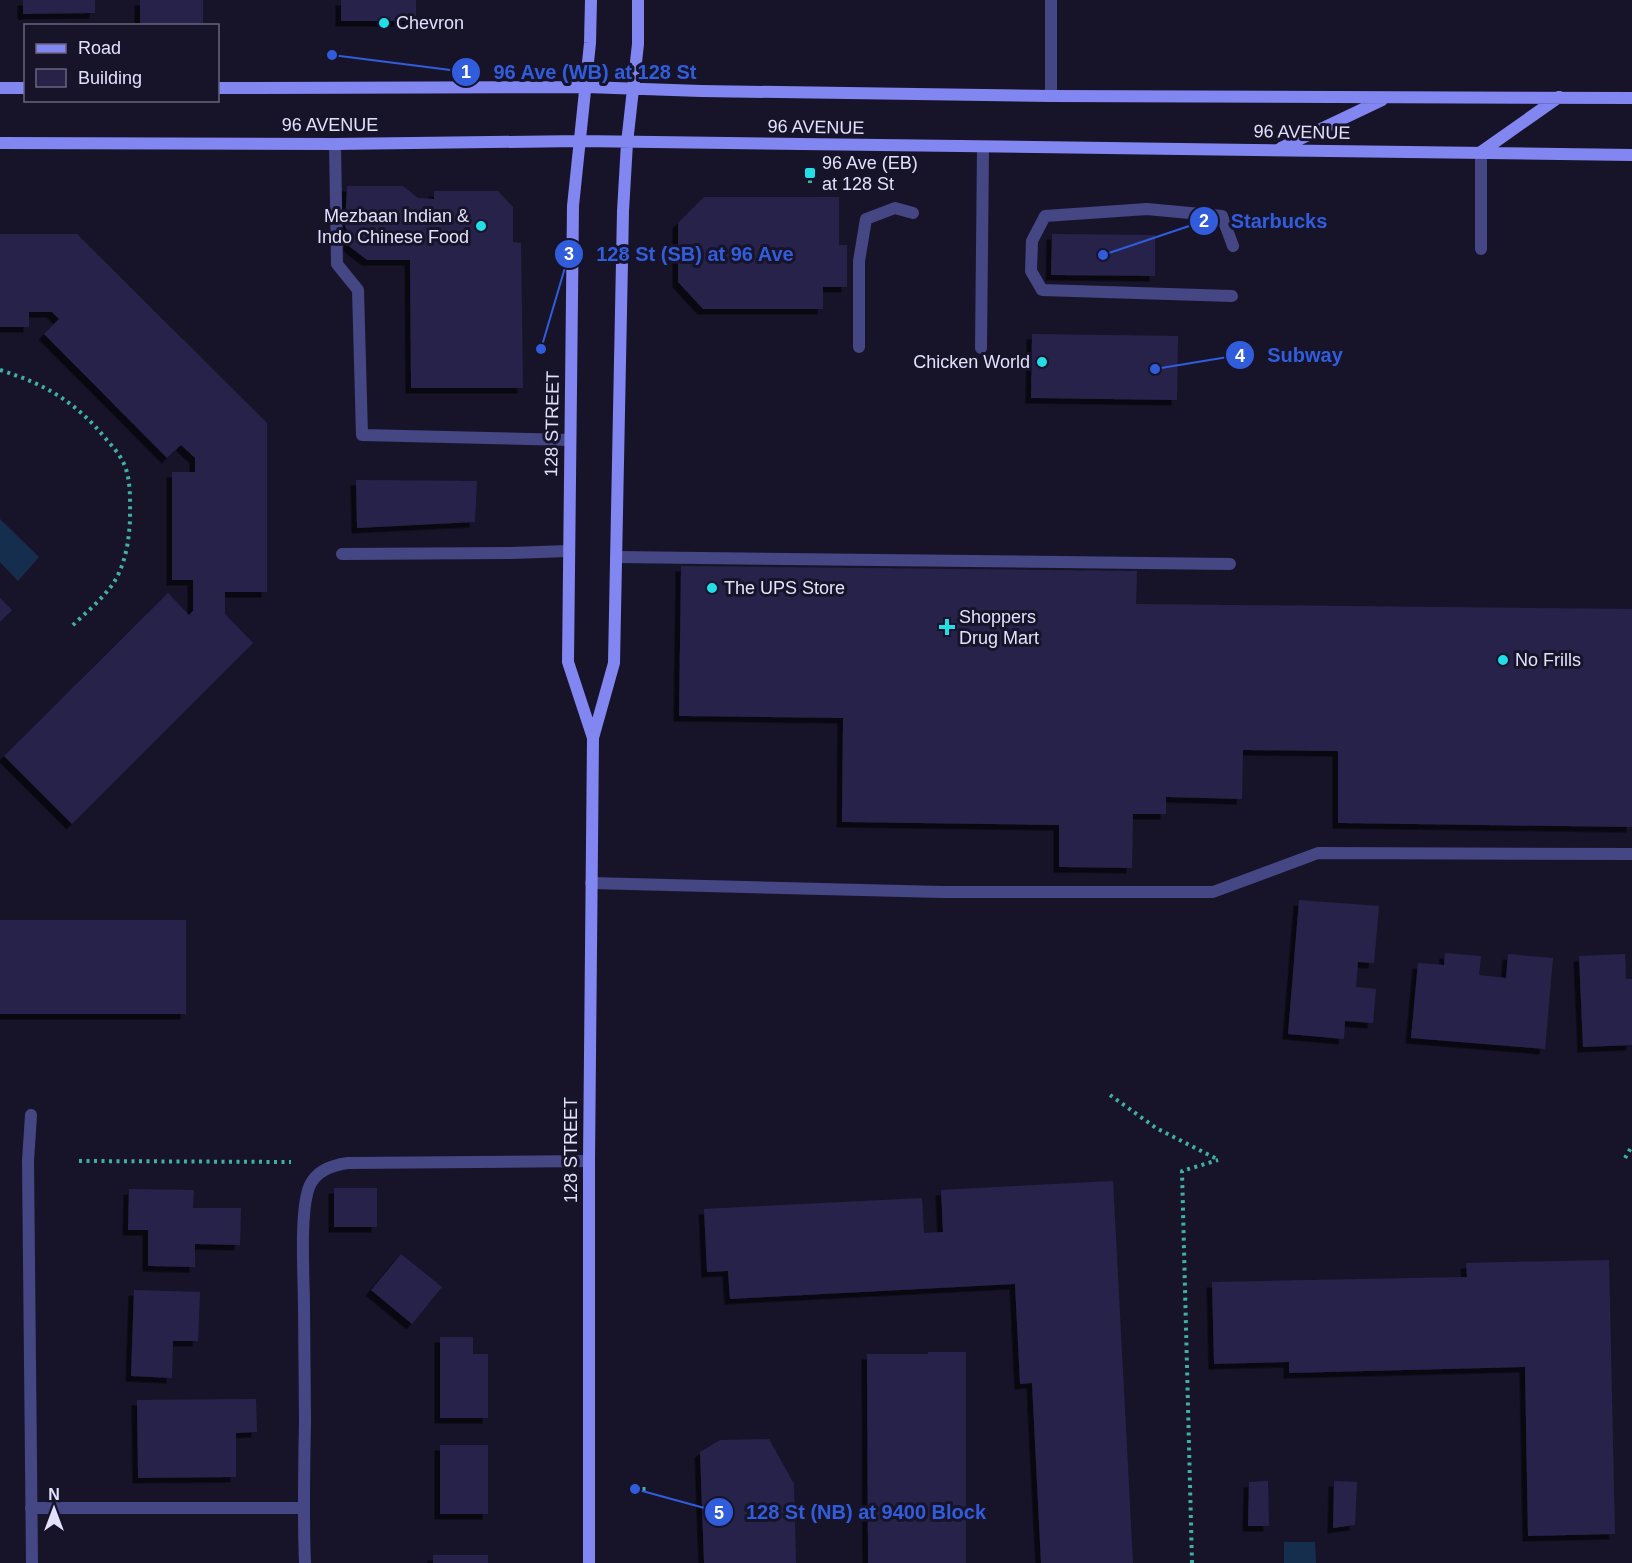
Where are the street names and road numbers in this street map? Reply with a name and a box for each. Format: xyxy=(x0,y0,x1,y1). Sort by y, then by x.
street label: 96 AVENUE xyxy=(282,115,378,135)
street label: 96 AVENUE xyxy=(767,116,865,138)
street label: 96 AVENUE xyxy=(1253,121,1351,143)
street label: 128 STREET xyxy=(541,371,563,477)
street label: 128 STREET xyxy=(561,1097,581,1203)

